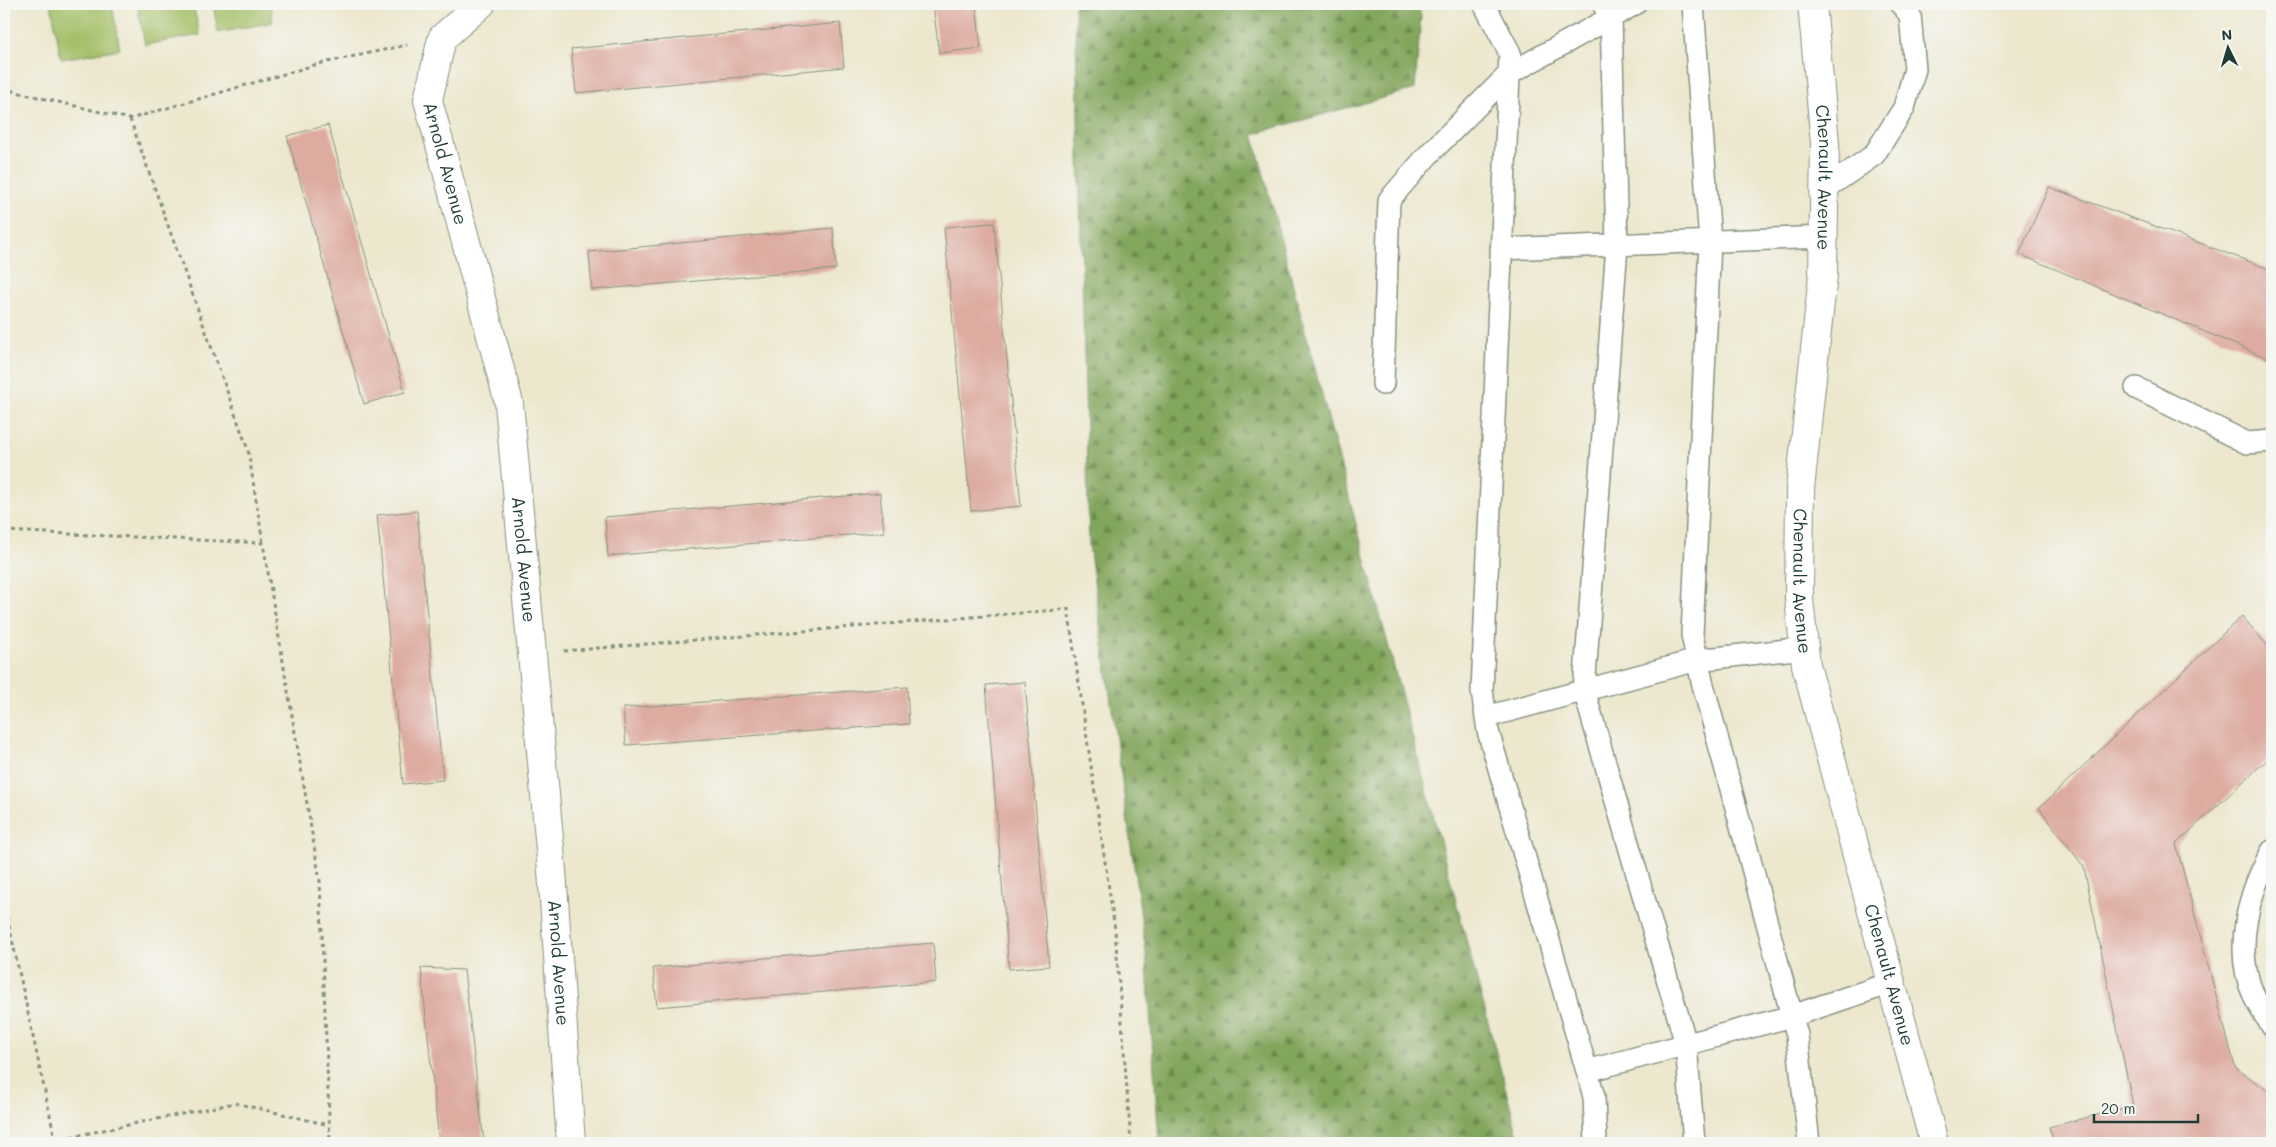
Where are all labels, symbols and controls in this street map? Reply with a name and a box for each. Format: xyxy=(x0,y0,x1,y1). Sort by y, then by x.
north arrow xyxy=(2204,22,2254,72)
text: N xyxy=(2221,25,2233,44)
street label: Arnold Avenue xyxy=(418,99,474,227)
street label: Chenault Avenue xyxy=(1810,103,1838,250)
street label: Arnold Avenue xyxy=(507,495,542,623)
street label: Chenault Avenue xyxy=(1788,508,1818,655)
street label: Arnold Avenue xyxy=(543,899,576,1027)
street label: Chenault Avenue xyxy=(1859,901,1920,1048)
scale bar xyxy=(2094,1092,2197,1124)
text: 20 m xyxy=(2101,1098,2135,1118)

